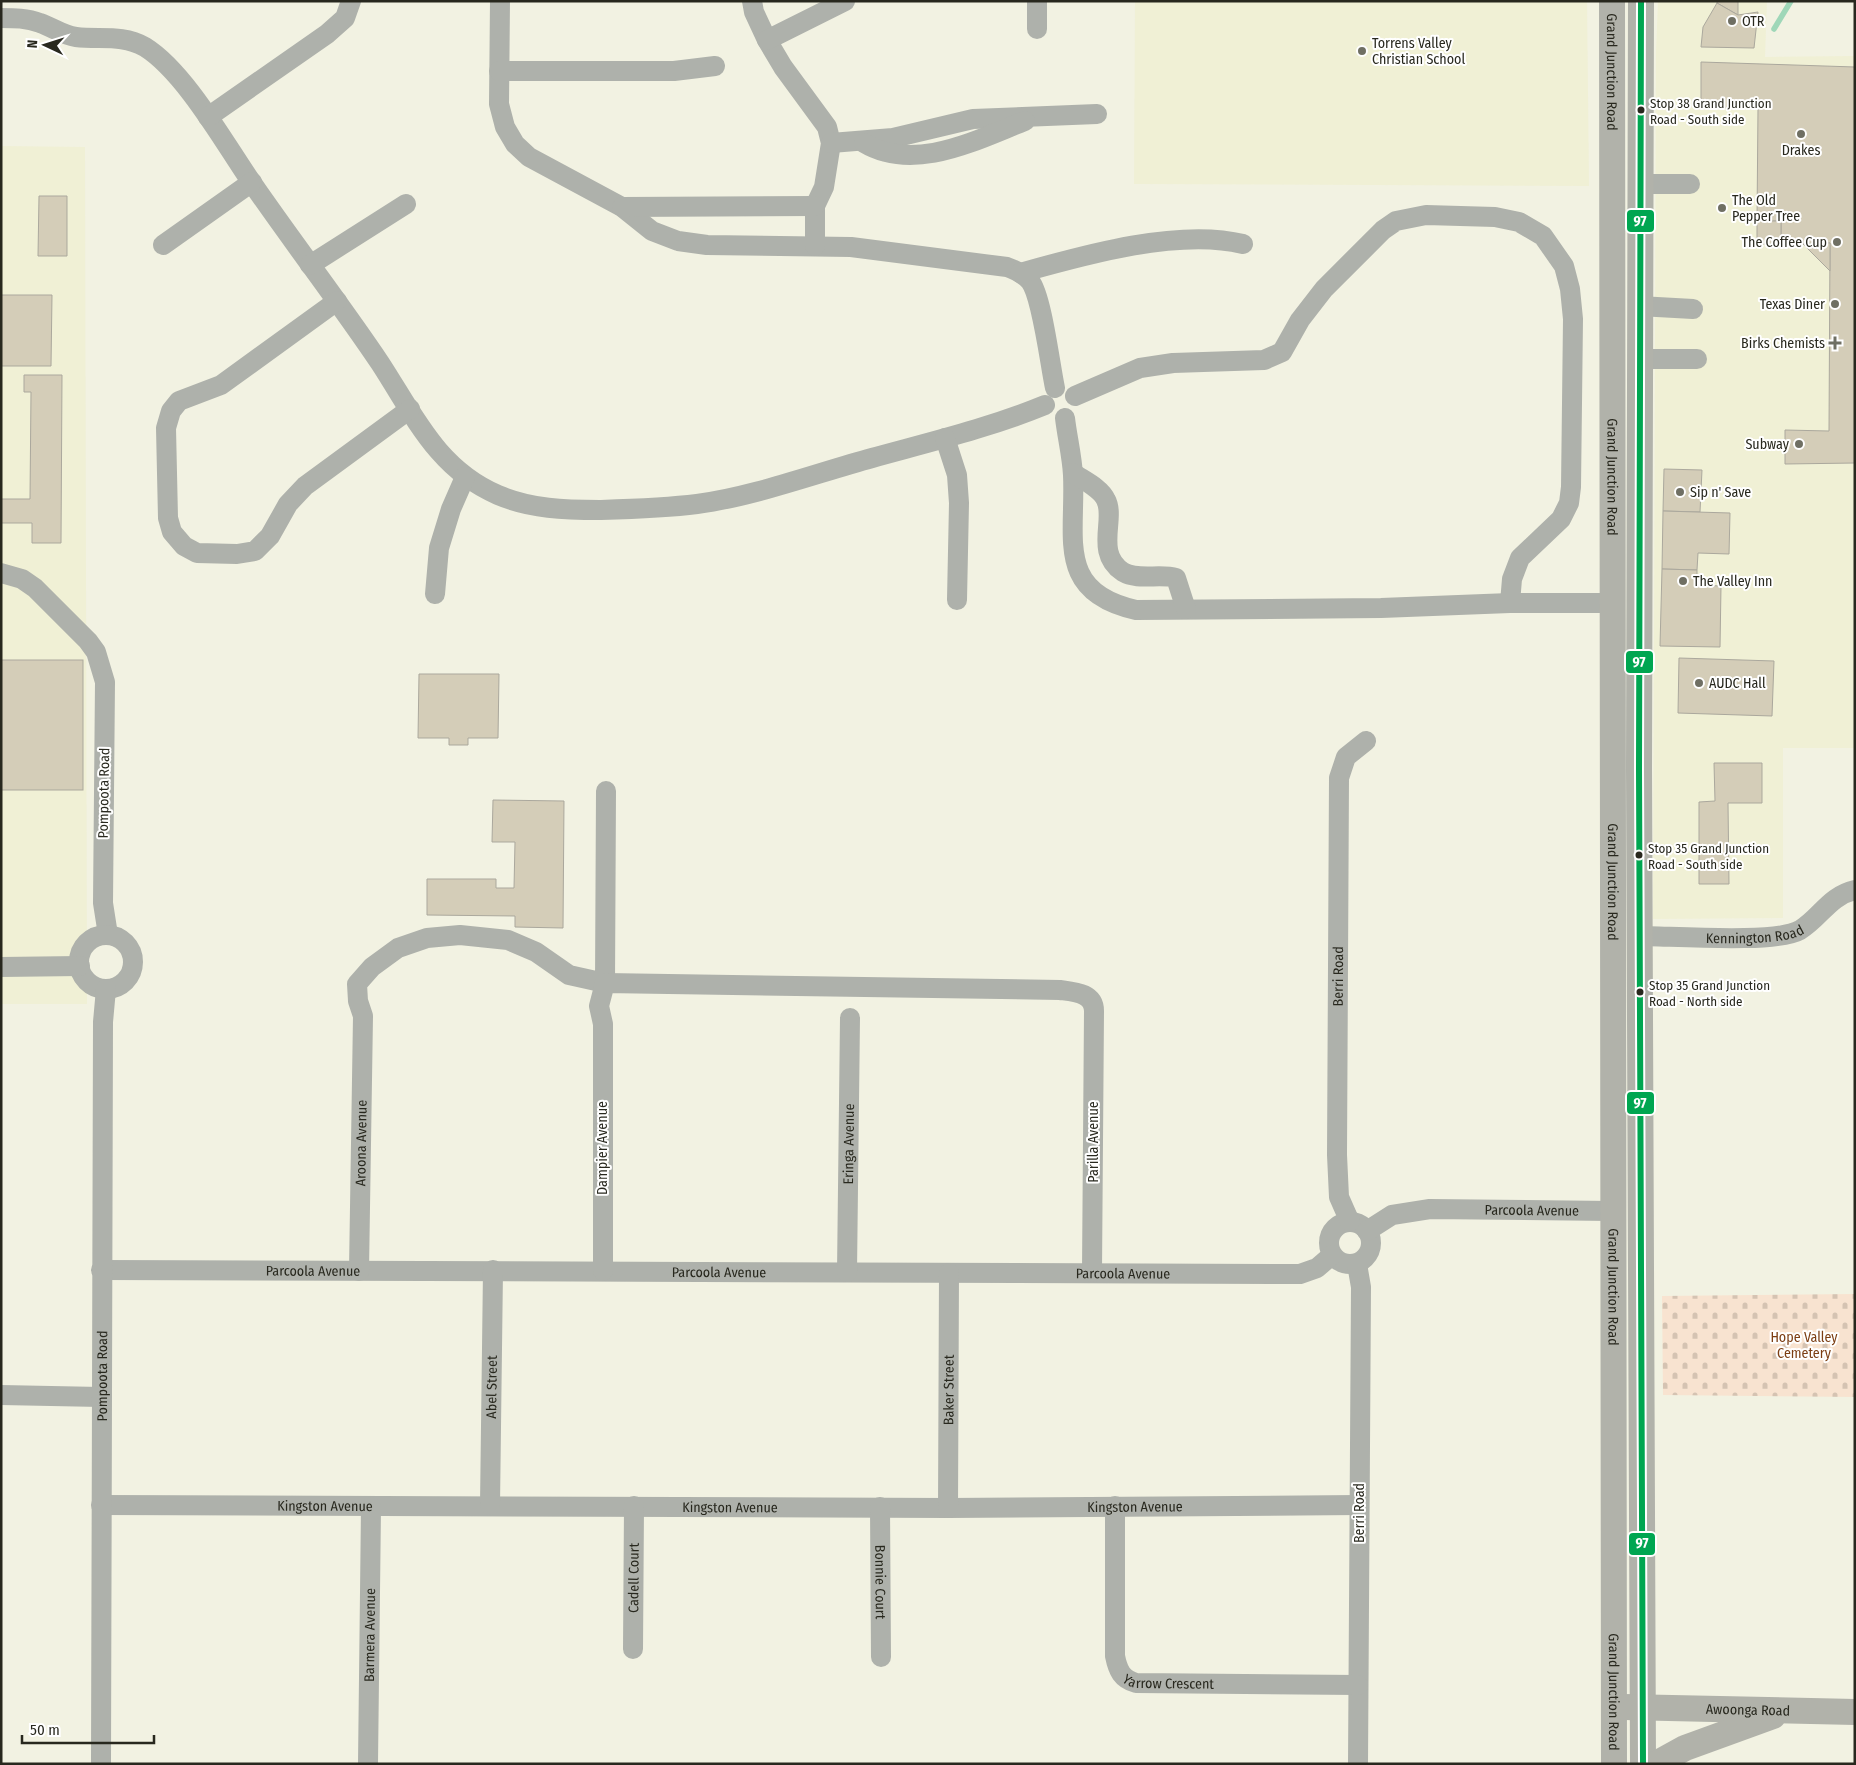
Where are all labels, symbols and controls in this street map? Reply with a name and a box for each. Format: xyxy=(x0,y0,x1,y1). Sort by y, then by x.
street label: Grand Junction Road xyxy=(1604,13,1621,131)
place label: OTR xyxy=(1742,13,1765,30)
marker: OTR xyxy=(1726,15,1738,27)
north arrow xyxy=(20,20,70,70)
place label: Torrens Valley Christian School xyxy=(1372,35,1465,68)
text: N xyxy=(24,39,41,49)
marker: Torrens Valley Christian School xyxy=(1356,45,1368,57)
place label: Stop 38 Grand Junction Road - South side xyxy=(1650,96,1772,127)
marker: Stop 38 Grand Junction Road - South side xyxy=(1636,105,1646,115)
marker: Drakes xyxy=(1795,128,1807,140)
place label: Drakes xyxy=(1782,142,1820,159)
place label: The Old Pepper Tree xyxy=(1732,192,1800,225)
marker: The Old Pepper Tree xyxy=(1716,202,1728,214)
line badge: 97 xyxy=(1626,209,1655,233)
text: 97 xyxy=(1633,213,1647,230)
place label: The Coffee Cup xyxy=(1742,234,1827,251)
marker: The Coffee Cup xyxy=(1831,236,1843,248)
place label: Texas Diner xyxy=(1760,296,1825,313)
marker: Texas Diner xyxy=(1829,298,1841,310)
place label: Birks Chemists xyxy=(1741,335,1825,352)
marker: Birks Chemists xyxy=(1829,337,1841,349)
street label: Grand Junction Road xyxy=(1604,418,1621,536)
place label: Subway xyxy=(1745,436,1790,453)
marker: Subway xyxy=(1793,438,1805,450)
place label: Sip n' Save xyxy=(1690,484,1751,501)
marker: Sip n' Save xyxy=(1674,486,1686,498)
place label: The Valley Inn xyxy=(1693,573,1773,590)
marker: The Valley Inn xyxy=(1677,575,1689,587)
line badge: 97 xyxy=(1625,650,1654,674)
text: 97 xyxy=(1632,654,1646,671)
place label: AUDC Hall xyxy=(1709,675,1766,692)
marker: AUDC Hall xyxy=(1693,677,1705,689)
street label: Pompoota Road xyxy=(95,747,113,839)
street label: Grand Junction Road xyxy=(1604,823,1622,941)
place label: Stop 35 Grand Junction Road - South side xyxy=(1648,841,1769,872)
marker: Stop 35 Grand Junction Road - South side xyxy=(1634,850,1644,860)
street label: Kennington Road xyxy=(1706,921,1807,947)
street label: Berri Road xyxy=(1329,946,1347,1007)
place label: Stop 35 Grand Junction Road - North side xyxy=(1649,978,1770,1009)
marker: Stop 35 Grand Junction Road - North side xyxy=(1635,987,1645,997)
line badge: 97 xyxy=(1626,1091,1655,1115)
text: 97 xyxy=(1633,1095,1647,1112)
street label: Aroona Avenue xyxy=(352,1100,370,1186)
street label: Dampier Avenue xyxy=(594,1101,611,1195)
street label: Parilla Avenue xyxy=(1085,1101,1102,1183)
street label: Eringa Avenue xyxy=(840,1103,857,1185)
street label: Parcoola Avenue xyxy=(1485,1201,1579,1219)
street label: Grand Junction Road xyxy=(1605,1228,1622,1346)
street label: Parcoola Avenue xyxy=(266,1262,360,1279)
street label: Parcoola Avenue xyxy=(672,1263,766,1281)
street label: Parcoola Avenue xyxy=(1076,1265,1170,1282)
park label: Hope Valley Cemetery xyxy=(1770,1329,1838,1362)
street label: Pompoota Road xyxy=(93,1330,111,1422)
street label: Baker Street xyxy=(940,1354,957,1425)
street label: Abel Street xyxy=(483,1355,500,1419)
street label: Berri Road xyxy=(1351,1483,1368,1543)
street label: Kingston Avenue xyxy=(277,1497,373,1514)
street label: Kingston Avenue xyxy=(1087,1498,1183,1515)
street label: Kingston Avenue xyxy=(682,1499,778,1516)
line badge: 97 xyxy=(1628,1532,1656,1556)
text: 97 xyxy=(1635,1535,1649,1552)
street label: Cadell Court xyxy=(625,1543,642,1613)
street label: Bonnie Court xyxy=(872,1545,889,1620)
street label: Barmera Avenue xyxy=(360,1588,379,1682)
street label: Grand Junction Road xyxy=(1605,1633,1622,1751)
street label: Yarrow Crescent xyxy=(1120,1670,1214,1692)
street label: Awoonga Road xyxy=(1706,1700,1790,1719)
scale bar xyxy=(22,1712,155,1744)
text: 50 m xyxy=(30,1721,60,1739)

